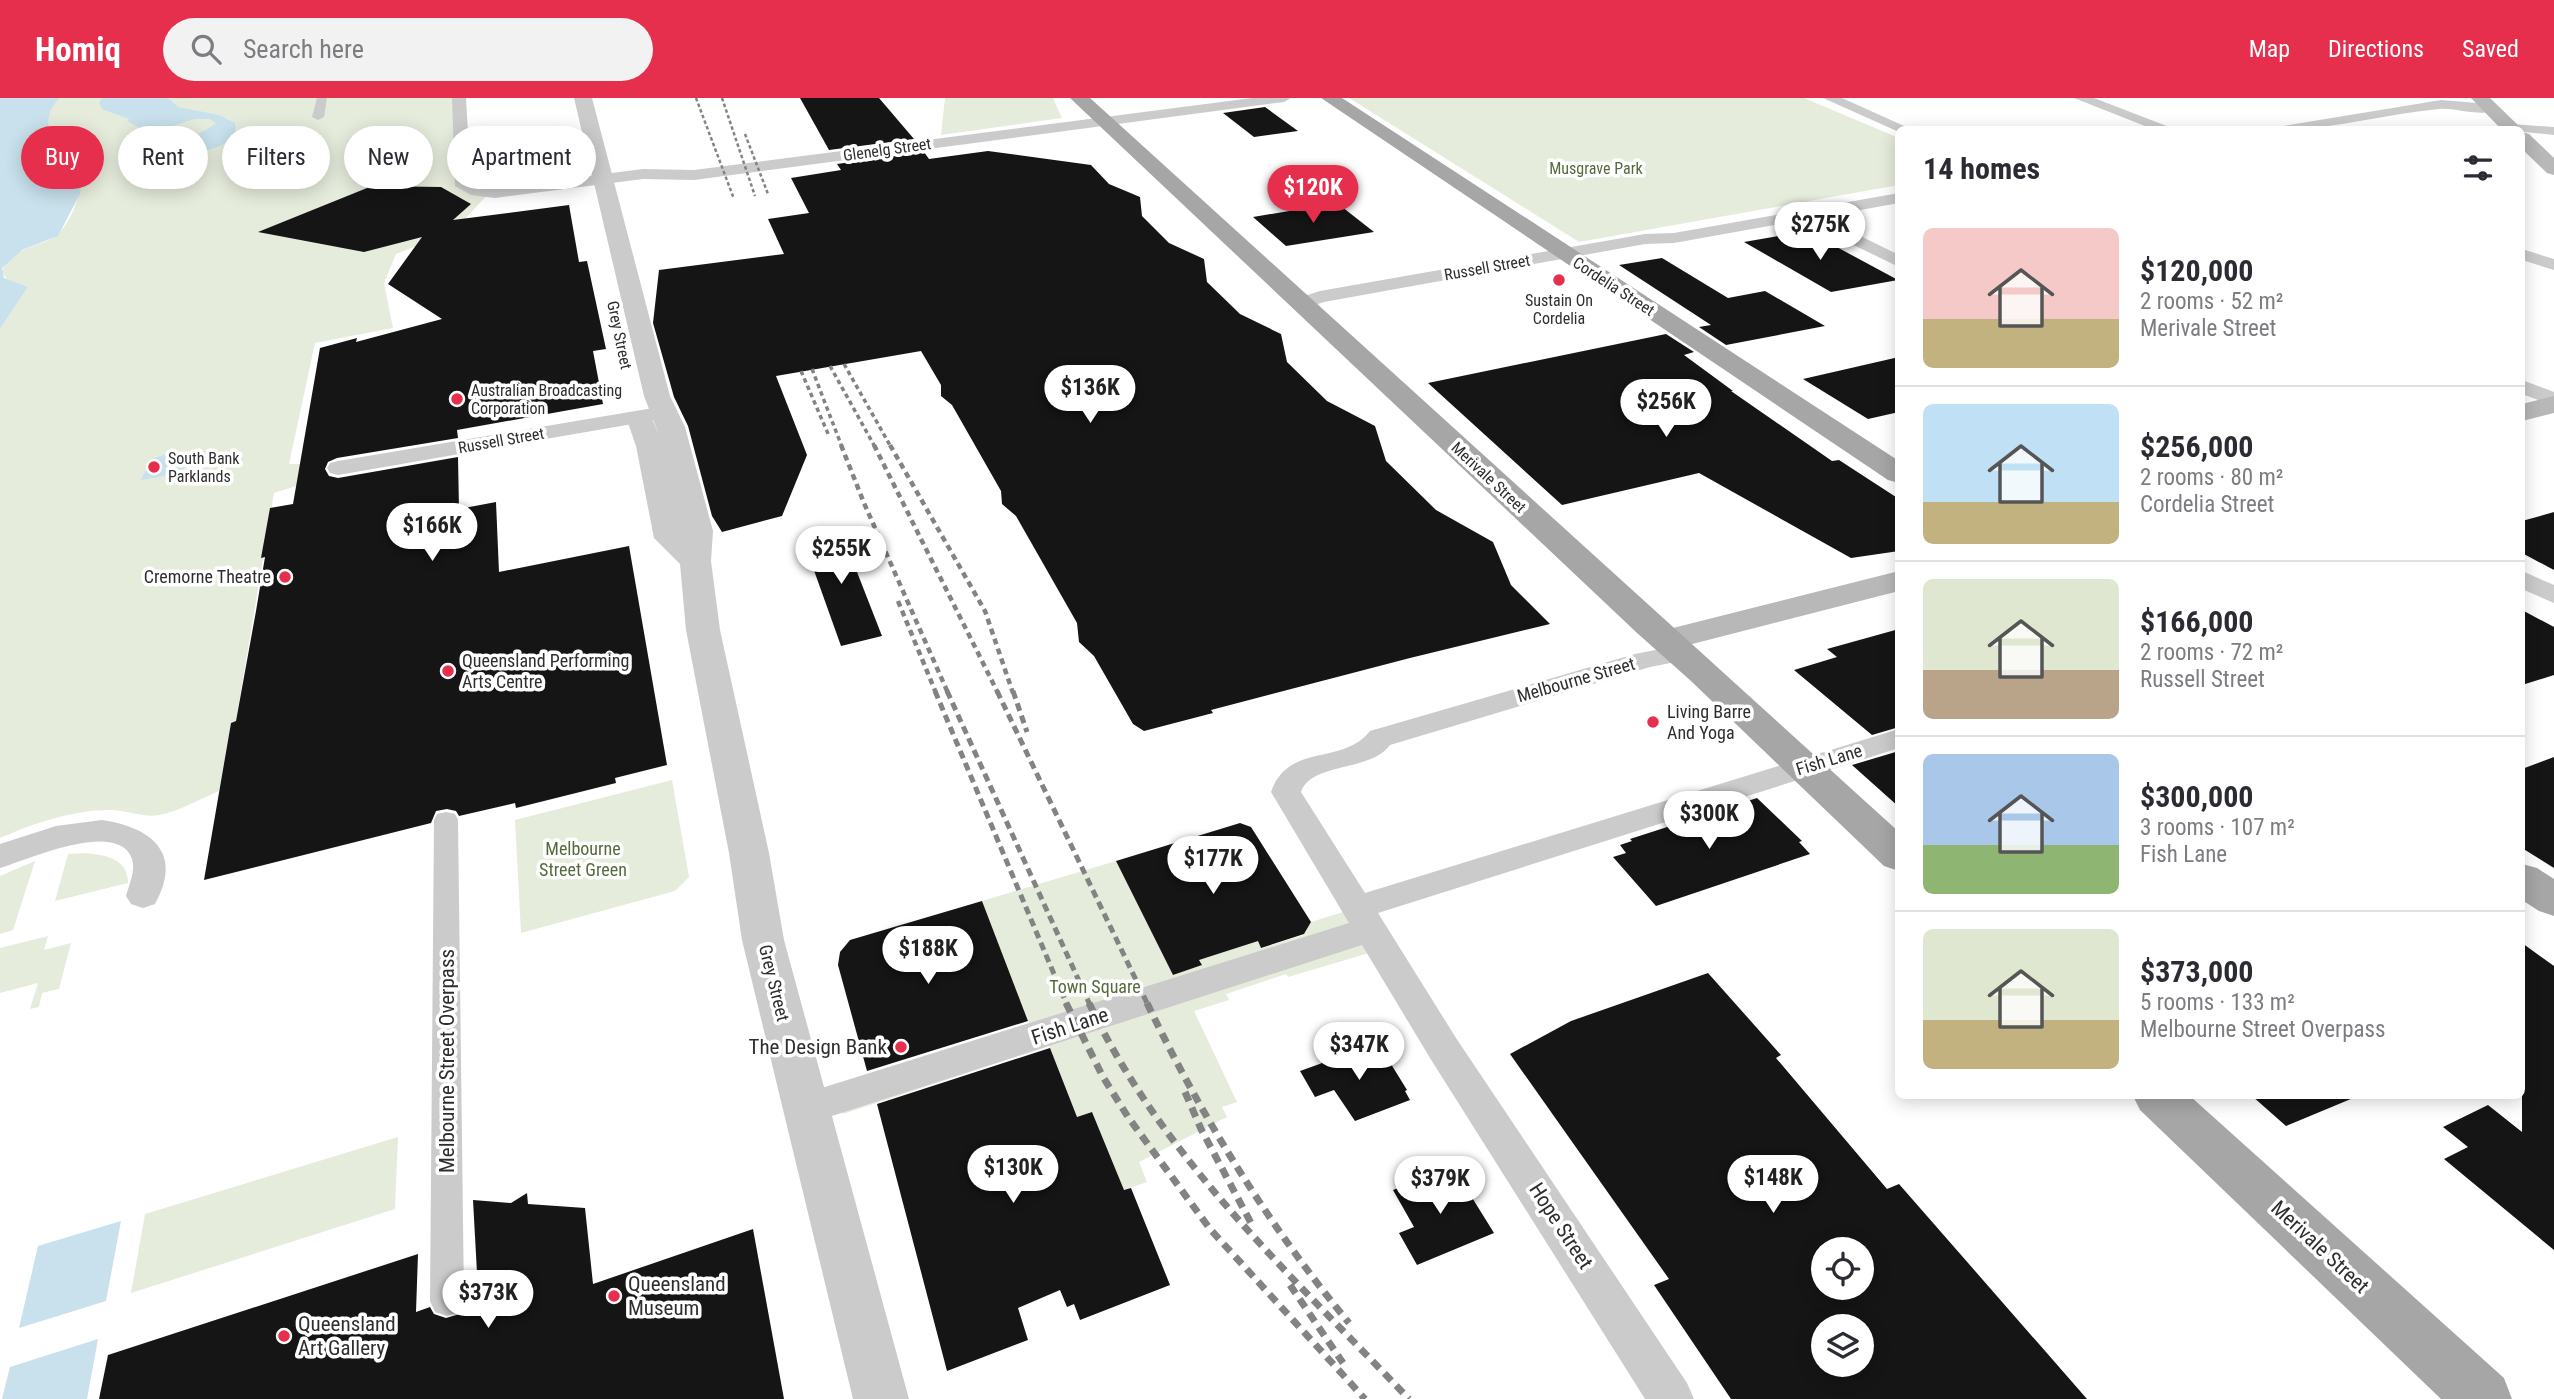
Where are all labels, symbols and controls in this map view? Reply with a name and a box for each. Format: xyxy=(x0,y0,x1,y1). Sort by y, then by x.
search box xyxy=(163,18,653,81)
text: Homiq xyxy=(35,30,121,69)
icon: search xyxy=(187,30,225,68)
text: Search here xyxy=(243,34,364,64)
text: Map xyxy=(2249,35,2290,63)
text: Directions xyxy=(2328,35,2424,63)
text: Saved xyxy=(2462,35,2519,63)
chip: Buy xyxy=(21,126,104,189)
chip: Rent xyxy=(118,126,208,189)
chip: Filters xyxy=(222,126,330,189)
chip: New xyxy=(344,126,433,189)
chip: Apartment xyxy=(447,126,596,189)
street label: Glenelg Street xyxy=(842,134,933,165)
icon: filters xyxy=(2459,149,2497,187)
text: 14 homes xyxy=(1923,151,2040,186)
park label: Musgrave Park xyxy=(1549,159,1644,178)
pin: $120K xyxy=(1264,166,1362,225)
text: $120K xyxy=(1283,174,1343,201)
pin: $275K xyxy=(1771,202,1869,262)
text: $275K xyxy=(1790,211,1850,238)
street label: Russell Street xyxy=(1443,251,1532,284)
street label: Cordelia Street xyxy=(1569,253,1658,320)
text: $120,000 xyxy=(2140,253,2253,288)
icon: home xyxy=(1979,256,2063,340)
marker: Sustain On Cordelia xyxy=(1551,272,1567,288)
text: 2 rooms · 52 m² xyxy=(2140,288,2283,315)
place label: Sustain On Cordelia xyxy=(1525,291,1593,328)
street label: Grey Street xyxy=(603,299,636,371)
text: Merivale Street xyxy=(2140,315,2276,342)
pin: $136K xyxy=(1041,366,1139,425)
text: $136K xyxy=(1060,374,1120,401)
pin: $256K xyxy=(1617,380,1715,439)
place label: Australian Broadcasting Corporation xyxy=(471,381,622,418)
text: $256K xyxy=(1636,388,1696,415)
marker: Australian Broadcasting Corporation xyxy=(449,391,465,407)
street label: Russell Street xyxy=(457,424,546,457)
text: $256,000 xyxy=(2140,429,2253,464)
icon: home xyxy=(1979,432,2063,516)
street label: Merivale Street xyxy=(1447,438,1530,517)
place label: South Bank Parklands xyxy=(168,449,240,486)
marker: South Bank Parklands xyxy=(146,459,162,475)
text: 2 rooms · 80 m² xyxy=(2140,464,2283,491)
text: Cordelia Street xyxy=(2140,491,2274,518)
pin: $166K xyxy=(383,504,481,563)
text: $166K xyxy=(402,512,462,539)
pin: $255K xyxy=(792,526,890,586)
text: $255K xyxy=(811,535,871,562)
place label: Cremorne Theatre xyxy=(144,566,271,587)
marker: Cremorne Theatre xyxy=(277,569,293,585)
text: $166,000 xyxy=(2140,604,2253,639)
icon: home xyxy=(1979,607,2063,691)
text: 2 rooms · 72 m² xyxy=(2140,639,2283,666)
place label: Queensland Performing Arts Centre xyxy=(462,650,629,692)
street label: Melbourne Street xyxy=(1514,653,1637,706)
marker: Queensland Performing Arts Centre xyxy=(440,663,456,679)
text: Russell Street xyxy=(2140,666,2265,693)
place label: Living Barre And Yoga xyxy=(1667,701,1751,743)
marker: Living Barre And Yoga xyxy=(1645,714,1661,730)
street label: Fish Lane xyxy=(1793,740,1865,780)
text: $300,000 xyxy=(2140,779,2253,814)
icon: home xyxy=(1979,782,2063,866)
pin: $300K xyxy=(1660,792,1758,851)
text: $300K xyxy=(1679,800,1739,827)
text: 3 rooms · 107 m² xyxy=(2140,814,2295,841)
pin: $177K xyxy=(1164,836,1262,896)
park label: Melbourne Street Green xyxy=(539,838,627,880)
text: Fish Lane xyxy=(2140,841,2227,868)
text: $177K xyxy=(1183,845,1243,872)
pin: $188K xyxy=(879,926,977,986)
text: $188K xyxy=(898,935,958,962)
street label: Grey Street xyxy=(755,942,794,1023)
street label: Melbourne Street Overpass xyxy=(435,949,459,1173)
text: $373,000 xyxy=(2140,954,2253,989)
icon: home xyxy=(1979,957,2063,1041)
park label: Town Square xyxy=(1049,976,1141,997)
text: 5 rooms · 133 m² xyxy=(2140,989,2295,1016)
street label: Fish Lane xyxy=(1028,1002,1112,1050)
text: Melbourne Street Overpass xyxy=(2140,1016,2385,1043)
pin: $347K xyxy=(1310,1023,1408,1082)
text: $347K xyxy=(1329,1031,1389,1058)
place label: The Design Bank xyxy=(749,1035,888,1059)
marker: The Design Bank xyxy=(893,1039,909,1055)
pin: $130K xyxy=(964,1146,1062,1205)
text: $130K xyxy=(983,1154,1043,1181)
pin: $379K xyxy=(1391,1156,1489,1216)
pin: $148K xyxy=(1724,1156,1822,1215)
text: $148K xyxy=(1743,1164,1803,1191)
text: $379K xyxy=(1410,1165,1470,1192)
street label: Hope Street xyxy=(1524,1178,1598,1274)
street label: Merivale Street xyxy=(2266,1196,2374,1298)
map controls xyxy=(1811,1237,1874,1377)
button: locate xyxy=(1811,1237,1874,1300)
pin: $373K xyxy=(439,1270,537,1330)
place label: Queensland Museum xyxy=(628,1272,726,1320)
text: $373K xyxy=(458,1279,518,1306)
marker: Queensland Museum xyxy=(606,1288,622,1304)
place label: Queensland Art Gallery xyxy=(298,1312,396,1360)
button: layers xyxy=(1811,1314,1874,1377)
marker: Queensland Art Gallery xyxy=(276,1328,292,1344)

